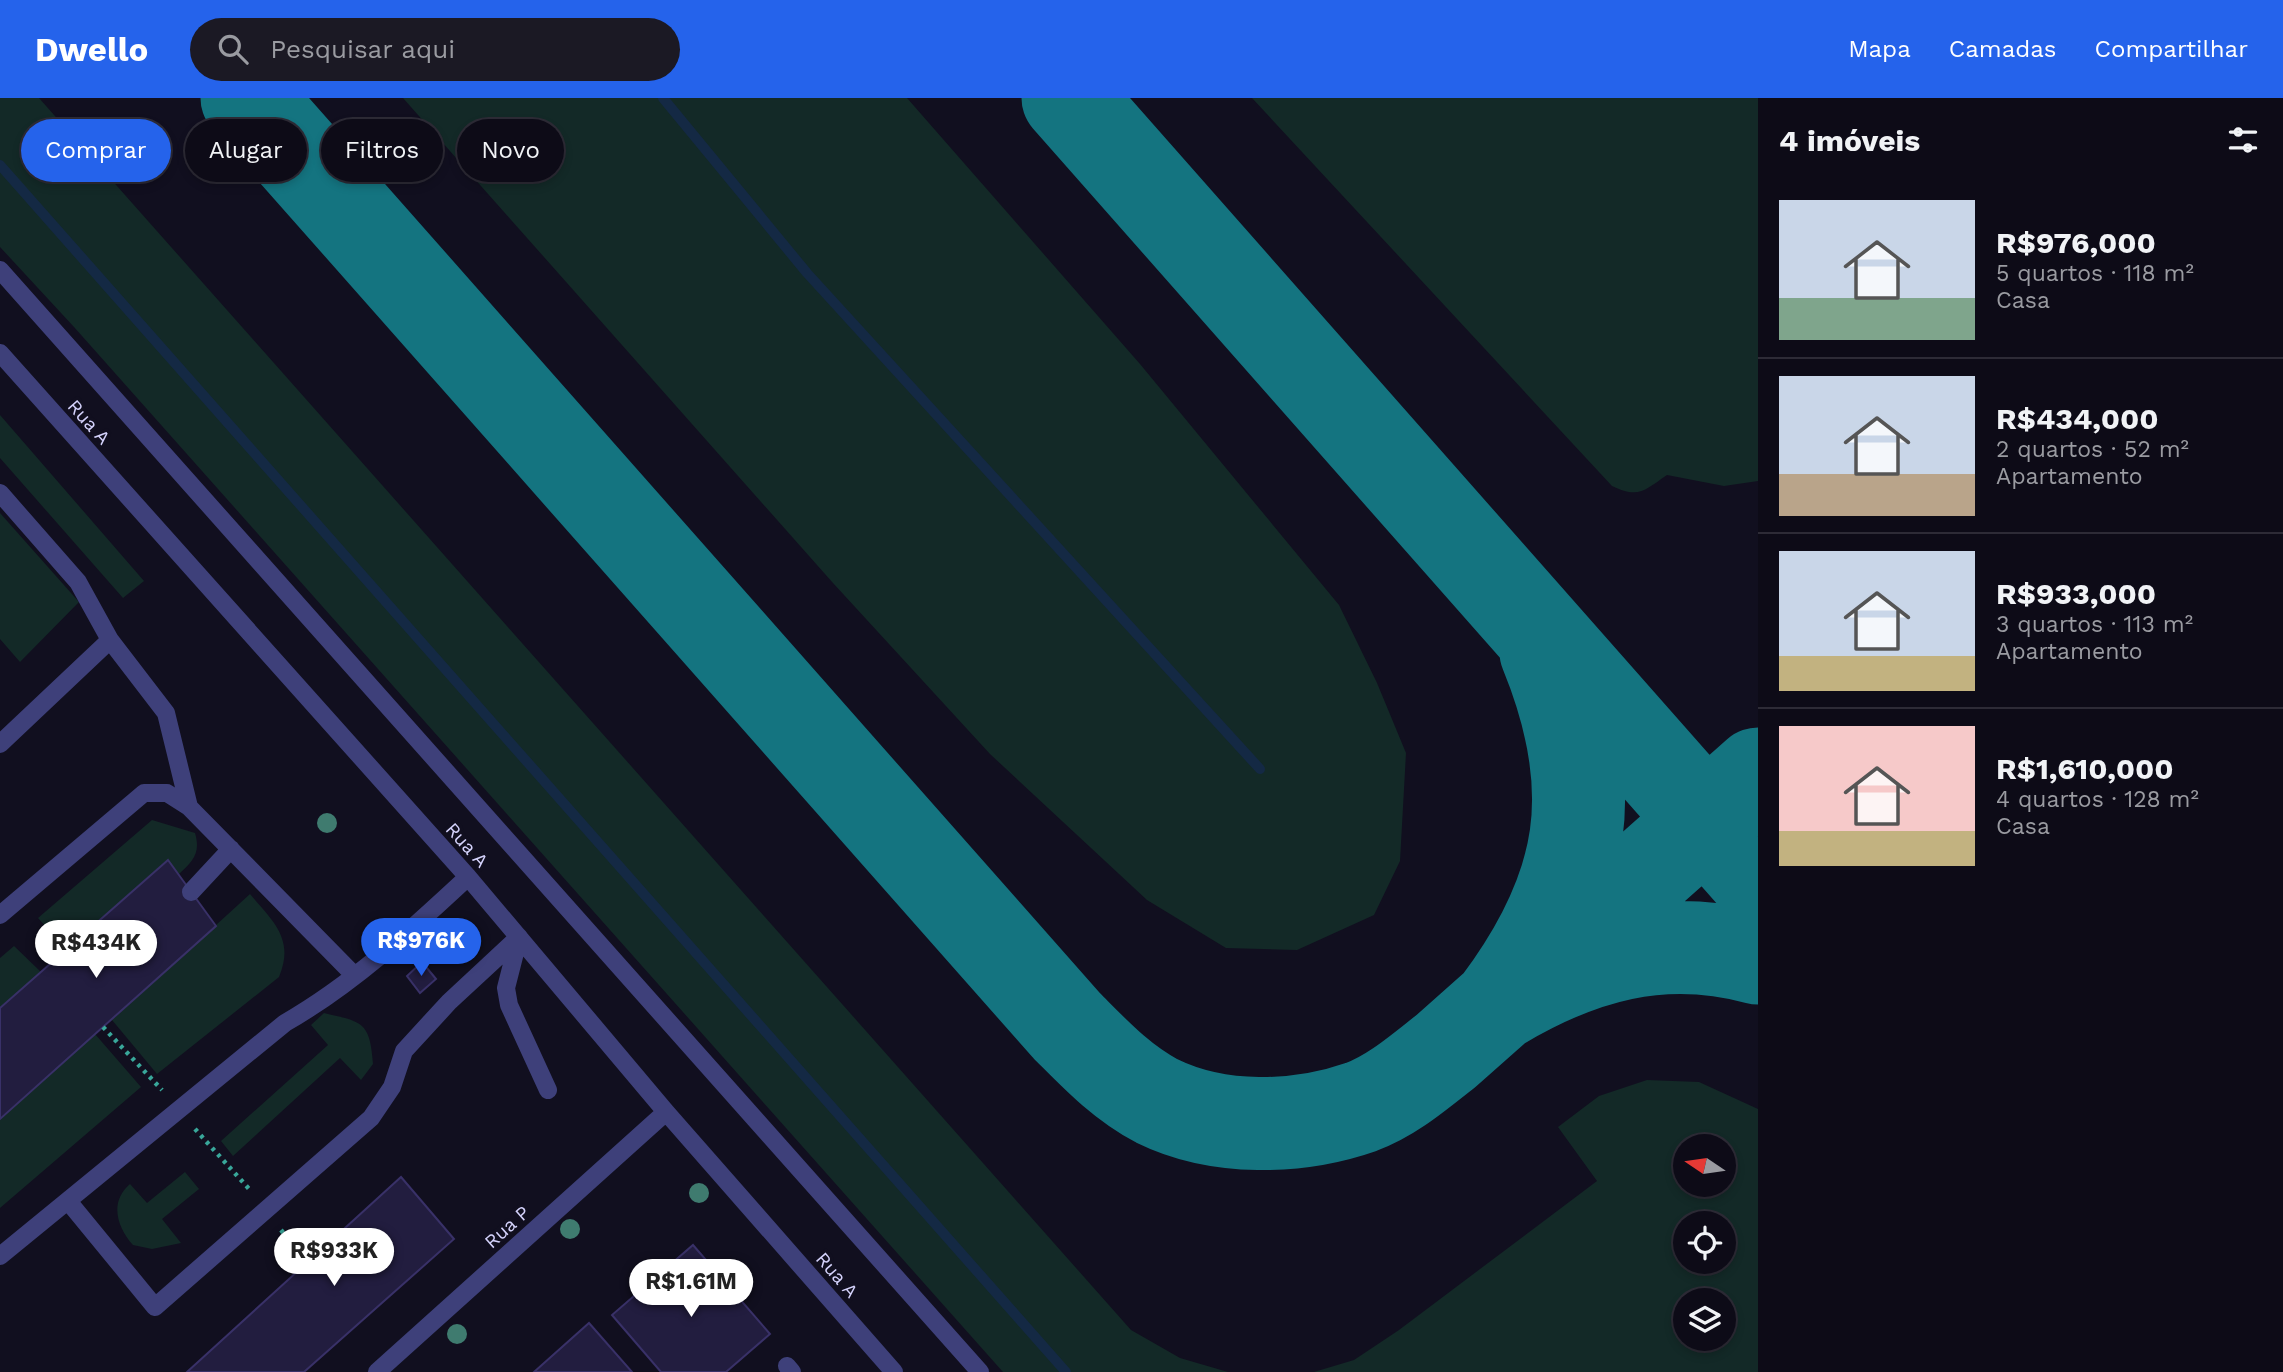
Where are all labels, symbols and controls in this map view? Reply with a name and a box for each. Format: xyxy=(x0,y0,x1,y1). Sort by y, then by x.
search box xyxy=(190,18,680,81)
text: Dwello xyxy=(35,30,148,69)
icon: search xyxy=(214,30,252,68)
text: Pesquisar aqui xyxy=(270,34,455,64)
text: Mapa xyxy=(1848,35,1911,63)
text: Camadas xyxy=(1949,35,2057,63)
text: Compartilhar xyxy=(2095,35,2248,63)
chip: Comprar xyxy=(21,119,171,182)
chip: Alugar xyxy=(185,119,307,182)
chip: Filtros xyxy=(321,119,443,182)
chip: Novo xyxy=(457,119,564,182)
icon: filters xyxy=(2224,121,2262,159)
text: 4 imóveis xyxy=(1779,123,1920,158)
text: R$976,000 xyxy=(1996,225,2156,260)
icon: home xyxy=(1835,228,1919,312)
text: 5 quartos · 118 m² xyxy=(1996,260,2194,287)
text: Casa xyxy=(1996,287,2050,314)
street label: Rua A xyxy=(63,395,115,450)
text: R$434,000 xyxy=(1996,401,2159,436)
icon: home xyxy=(1835,404,1919,488)
text: 2 quartos · 52 m² xyxy=(1996,436,2189,463)
text: Apartamento xyxy=(1996,463,2143,490)
text: R$933,000 xyxy=(1996,576,2156,611)
icon: home xyxy=(1835,579,1919,663)
text: 3 quartos · 113 m² xyxy=(1996,611,2193,638)
text: Apartamento xyxy=(1996,638,2143,665)
text: R$1,610,000 xyxy=(1996,751,2174,786)
icon: home xyxy=(1835,754,1919,838)
text: 4 quartos · 128 m² xyxy=(1996,786,2199,813)
text: Casa xyxy=(1996,813,2050,840)
street label: Rua A xyxy=(441,818,493,873)
pin: R$976K xyxy=(364,918,478,978)
pin: R$434K xyxy=(39,920,153,980)
text: R$976K xyxy=(377,927,465,954)
text: R$434K xyxy=(51,929,141,956)
north arrow xyxy=(1673,1134,1736,1197)
map controls xyxy=(1673,1134,1736,1351)
street label: Rua P xyxy=(480,1201,534,1253)
button: locate xyxy=(1673,1211,1736,1274)
pin: R$933K xyxy=(277,1228,391,1288)
text: R$933K xyxy=(290,1237,378,1264)
street label: Rua A xyxy=(811,1248,863,1303)
pin: R$1.61M xyxy=(626,1260,756,1319)
text: R$1.61M xyxy=(645,1268,737,1295)
button: layers xyxy=(1673,1288,1736,1351)

